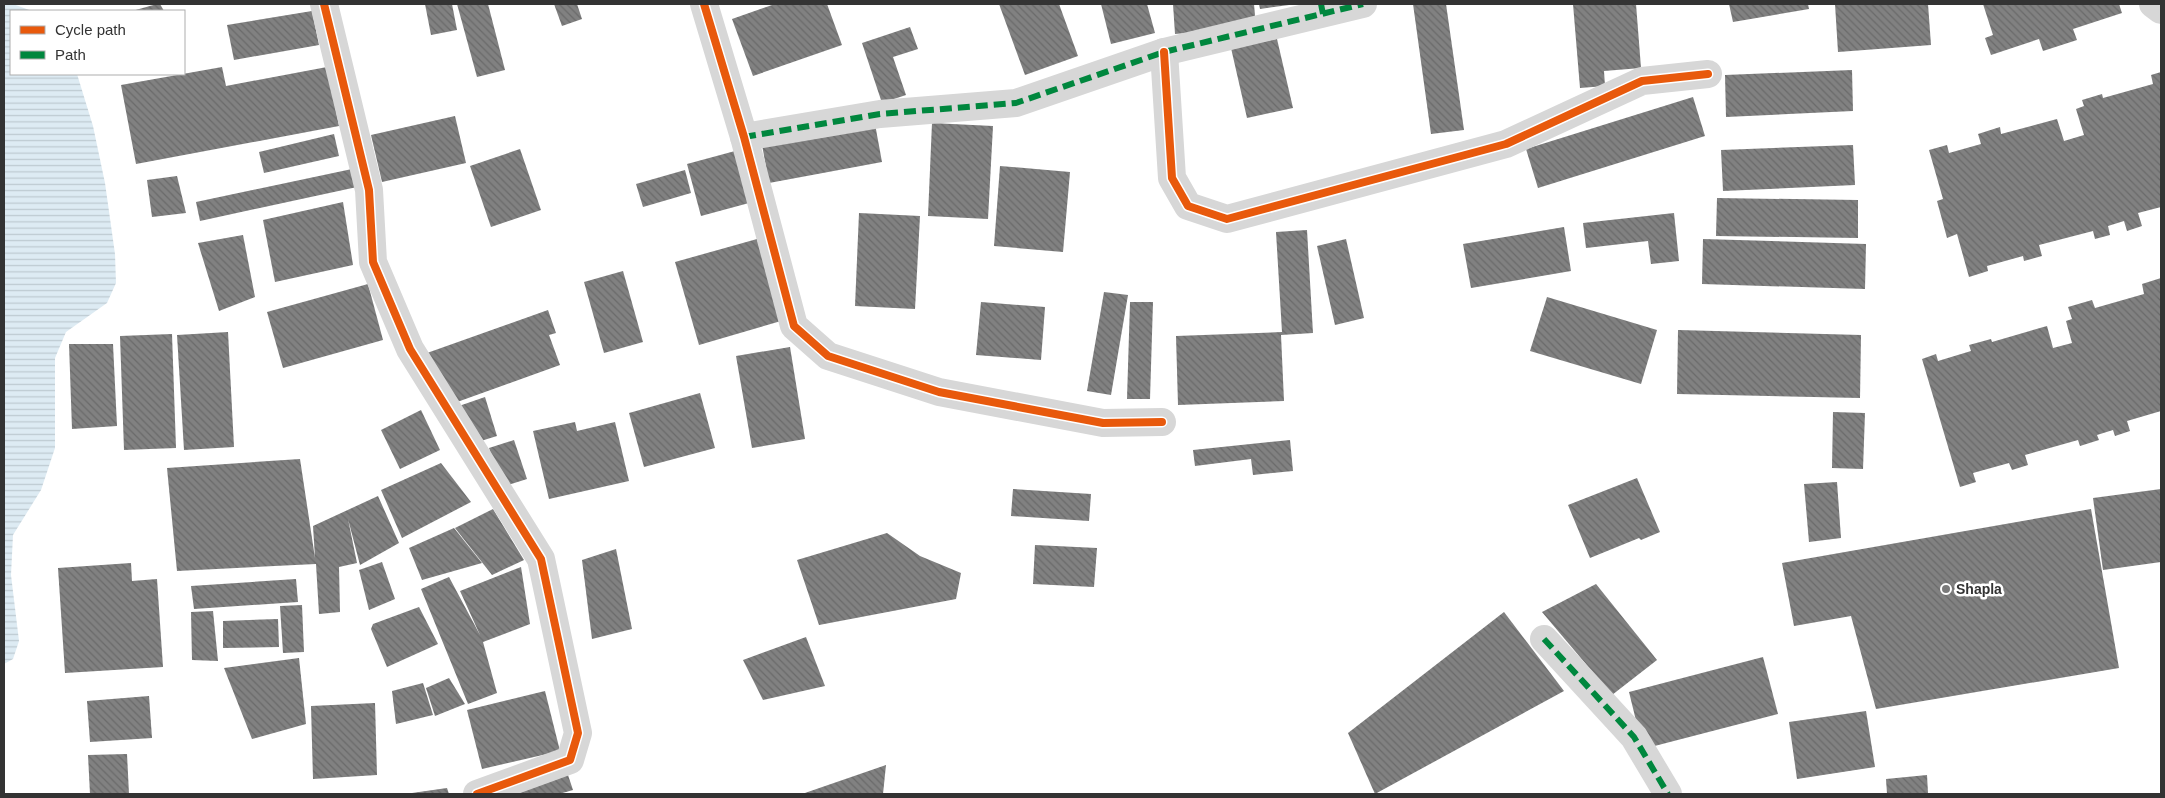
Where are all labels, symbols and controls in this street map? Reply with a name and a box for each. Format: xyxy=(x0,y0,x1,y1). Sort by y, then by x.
legend xyxy=(10,10,185,75)
text: Cycle path xyxy=(55,21,126,38)
text: Path xyxy=(55,46,86,63)
place label: Shapla xyxy=(1956,581,2002,597)
marker: Shapla xyxy=(1940,583,1952,595)

